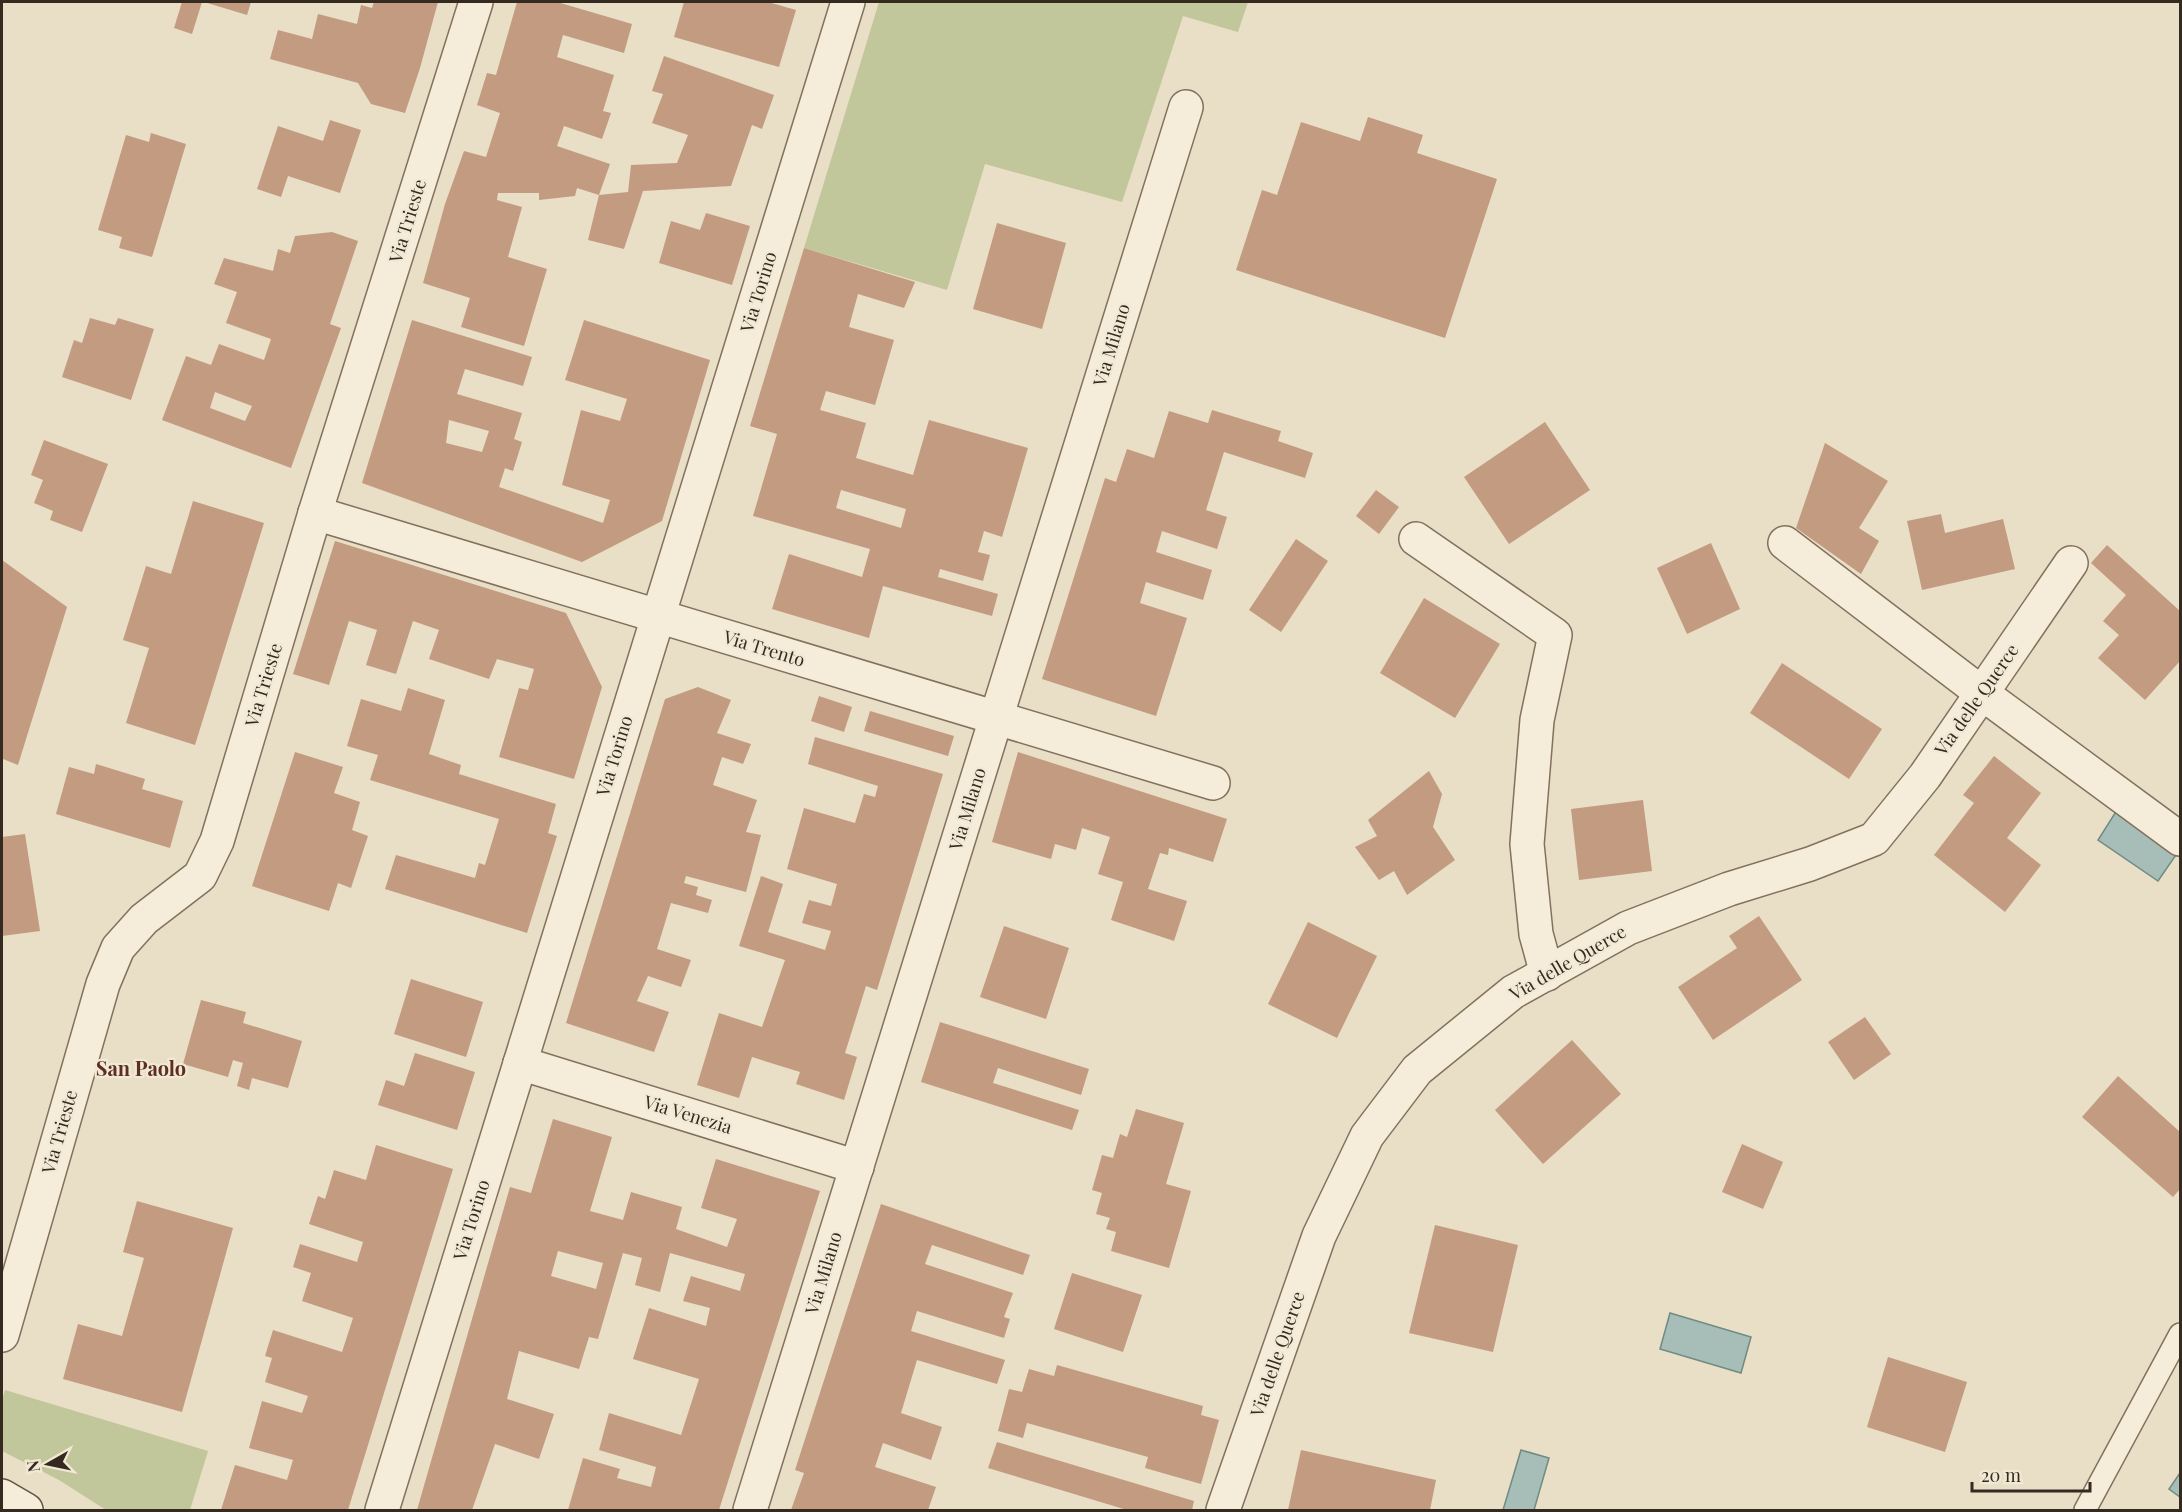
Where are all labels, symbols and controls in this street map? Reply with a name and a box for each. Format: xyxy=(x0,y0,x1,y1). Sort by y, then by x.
street label: Via Trieste xyxy=(383,176,431,266)
street label: Via Torino xyxy=(734,248,782,336)
street label: Via Milano xyxy=(1087,300,1135,390)
street label: Via Trento xyxy=(720,624,808,672)
street label: Via delle Querce xyxy=(1928,639,2024,761)
street label: Via Trieste xyxy=(239,640,287,730)
street label: Via Torino xyxy=(590,712,638,800)
street label: Via Milano xyxy=(943,764,991,854)
street label: Via delle Querce xyxy=(1504,919,1630,1006)
district label: San Paolo xyxy=(96,1054,186,1081)
street label: Via Trieste xyxy=(35,1087,82,1177)
street label: Via Venezia xyxy=(640,1089,735,1139)
street label: Via Torino xyxy=(447,1176,495,1264)
street label: Via Milano xyxy=(799,1228,847,1318)
street label: Via delle Querce xyxy=(1244,1288,1310,1420)
north arrow xyxy=(18,1434,78,1494)
scale bar xyxy=(1972,1455,2090,1493)
text: N xyxy=(21,1459,44,1474)
text: 20 m xyxy=(1981,1463,2021,1487)

